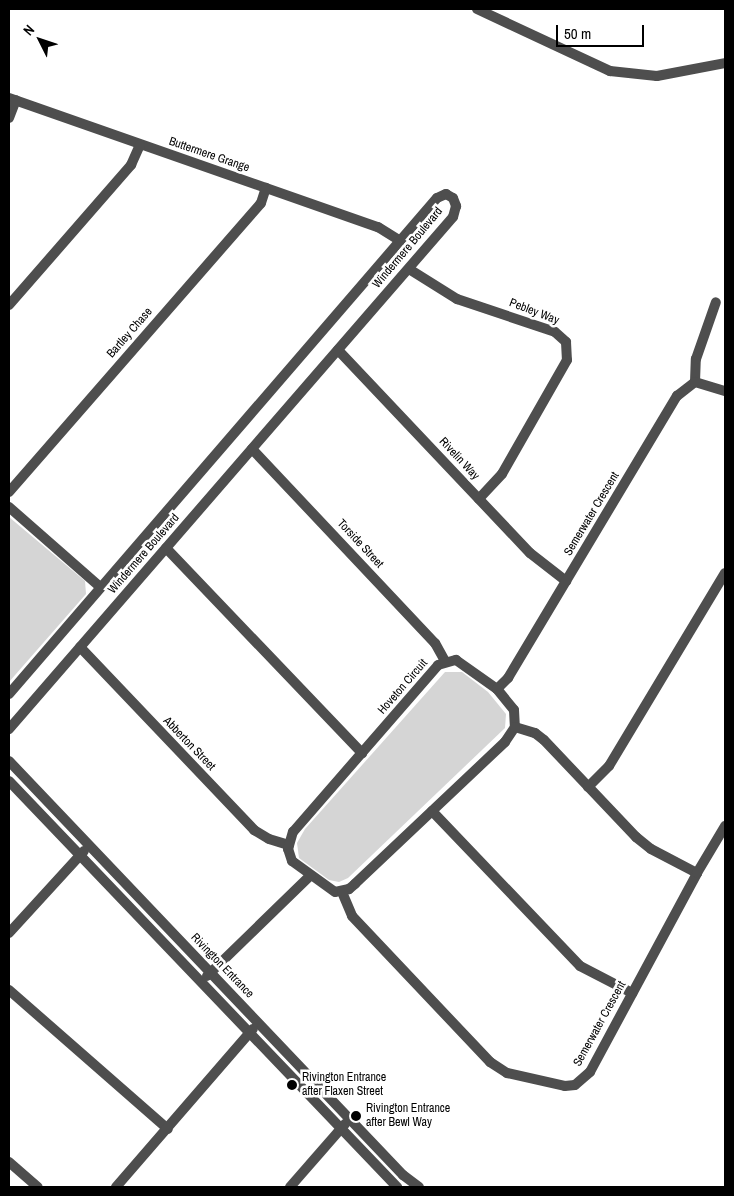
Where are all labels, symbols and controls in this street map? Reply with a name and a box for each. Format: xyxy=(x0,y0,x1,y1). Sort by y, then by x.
north arrow xyxy=(15,15,65,65)
scale bar xyxy=(559,15,646,47)
text: N xyxy=(19,21,38,39)
text: 50 m xyxy=(564,23,591,44)
street label: Buttermere Grange xyxy=(167,134,251,176)
street label: Windermere Boulevard xyxy=(370,205,446,291)
street label: Pebley Way xyxy=(507,296,561,328)
street label: Bartley Chase xyxy=(104,305,156,361)
street label: Rivelin Way xyxy=(436,435,482,483)
street label: Semerwater Crescent xyxy=(561,470,623,558)
street label: Windermere Boulevard xyxy=(105,511,183,597)
street label: Torside Street xyxy=(334,517,386,571)
street label: Hoveton Circuit xyxy=(375,656,431,718)
street label: Abberton Street xyxy=(160,714,218,774)
street label: Rivington Entrance xyxy=(188,931,256,1001)
street label: Semerwater Crescent xyxy=(571,979,629,1069)
place label: Rivington Entrance after Flaxen Street xyxy=(302,1071,386,1099)
marker: Rivington Entrance after Flaxen Street xyxy=(286,1079,298,1091)
place label: Rivington Entrance after Bewl Way xyxy=(366,1102,450,1130)
marker: Rivington Entrance after Bewl Way xyxy=(350,1110,362,1122)

